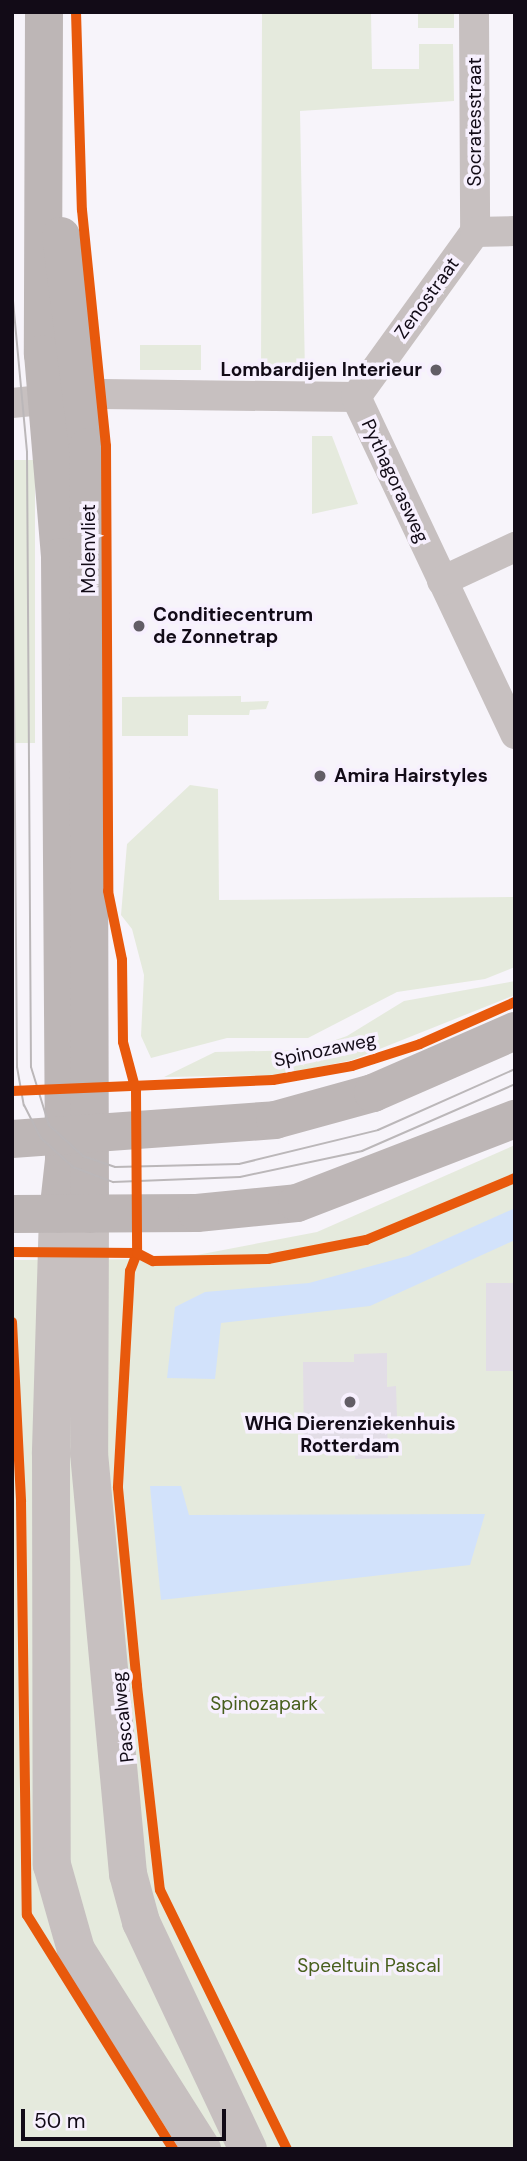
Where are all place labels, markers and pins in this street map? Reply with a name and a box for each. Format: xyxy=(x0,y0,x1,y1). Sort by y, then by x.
place label: Lombardijen Interieur xyxy=(220,359,422,381)
marker: Lombardijen Interieur xyxy=(428,362,444,378)
place label: Conditiecentrum de Zonnetrap xyxy=(153,604,313,648)
marker: Conditiecentrum de Zonnetrap xyxy=(131,618,147,634)
place label: Amira Hairstyles xyxy=(334,765,488,787)
marker: Amira Hairstyles xyxy=(312,768,328,784)
marker: WHG Dierenziekenhuis Rotterdam xyxy=(342,1394,358,1410)
place label: WHG Dierenziekenhuis Rotterdam xyxy=(244,1413,456,1457)

